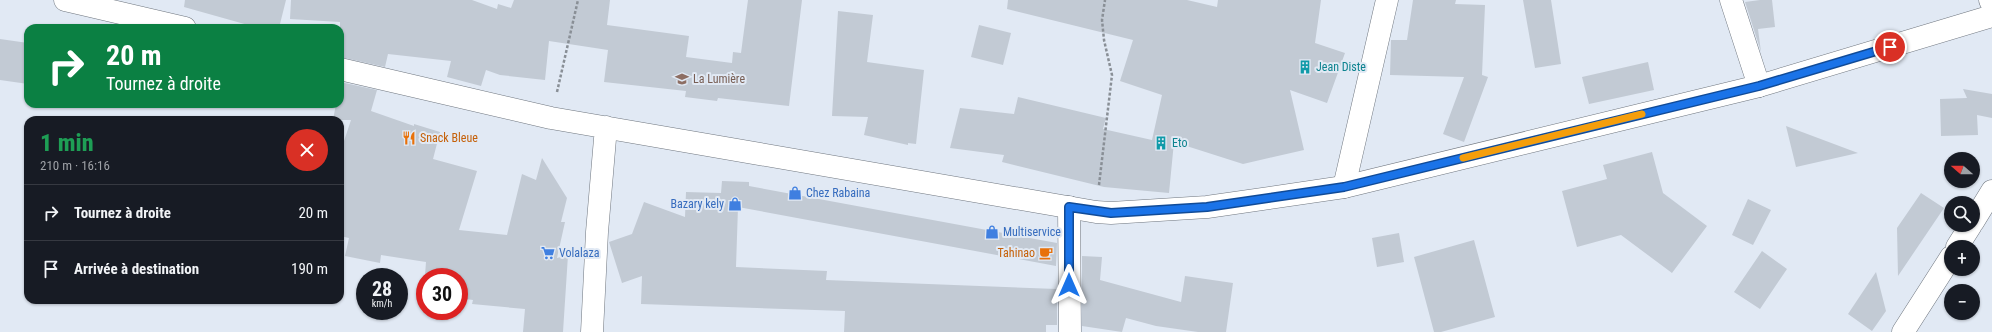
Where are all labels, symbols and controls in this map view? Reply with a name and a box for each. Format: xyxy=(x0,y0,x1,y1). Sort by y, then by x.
pin xyxy=(1873,30,1907,64)
icon: arrive xyxy=(1879,36,1901,58)
text: 20 m xyxy=(106,39,162,72)
icon: right xyxy=(40,40,92,92)
building icon: Jean Diste xyxy=(1297,59,1313,75)
place label: Jean Diste xyxy=(1316,60,1366,74)
school or university icon: La Lumière xyxy=(674,71,690,87)
place label: La Lumière xyxy=(693,72,745,86)
text: Tournez à droite xyxy=(106,73,221,94)
text: 1 min xyxy=(40,129,94,157)
button: close xyxy=(286,129,328,171)
restaurant icon: Snack Bleue xyxy=(401,130,417,146)
place label: Snack Bleue xyxy=(420,131,478,145)
building icon: Eto xyxy=(1153,135,1169,151)
place label: Eto xyxy=(1172,136,1187,150)
north arrow xyxy=(1944,152,1980,188)
map controls xyxy=(1944,152,1980,320)
text: 210 m · 16:16 xyxy=(40,158,110,173)
shop icon: Chez Rabaina xyxy=(787,185,803,201)
place label: Chez Rabaina xyxy=(806,186,871,200)
shop icon: Bazary kely xyxy=(727,196,743,212)
button: search xyxy=(1944,196,1980,232)
place label: Bazary kely xyxy=(671,197,724,211)
icon: right xyxy=(40,202,62,224)
text: Tournez à droite xyxy=(74,204,171,222)
text: 20 m xyxy=(298,204,328,222)
shop icon: Multiservice xyxy=(984,224,1000,240)
place label: Multiservice xyxy=(1003,225,1061,239)
button: + xyxy=(1944,240,1980,276)
supermarket icon: Volalaza xyxy=(540,245,556,261)
cafe icon: Tahinao xyxy=(1038,245,1054,261)
place label: Volalaza xyxy=(559,246,600,260)
place label: Tahinao xyxy=(998,246,1035,260)
icon: arrive xyxy=(40,258,62,280)
text: Arrivée à destination xyxy=(74,260,199,278)
text: 190 m xyxy=(291,260,328,278)
position arrow xyxy=(1048,264,1090,306)
speed limit sign: 30 xyxy=(416,268,468,320)
text: 28 xyxy=(372,277,392,301)
button: − xyxy=(1944,284,1980,320)
text: km/h xyxy=(372,298,392,309)

